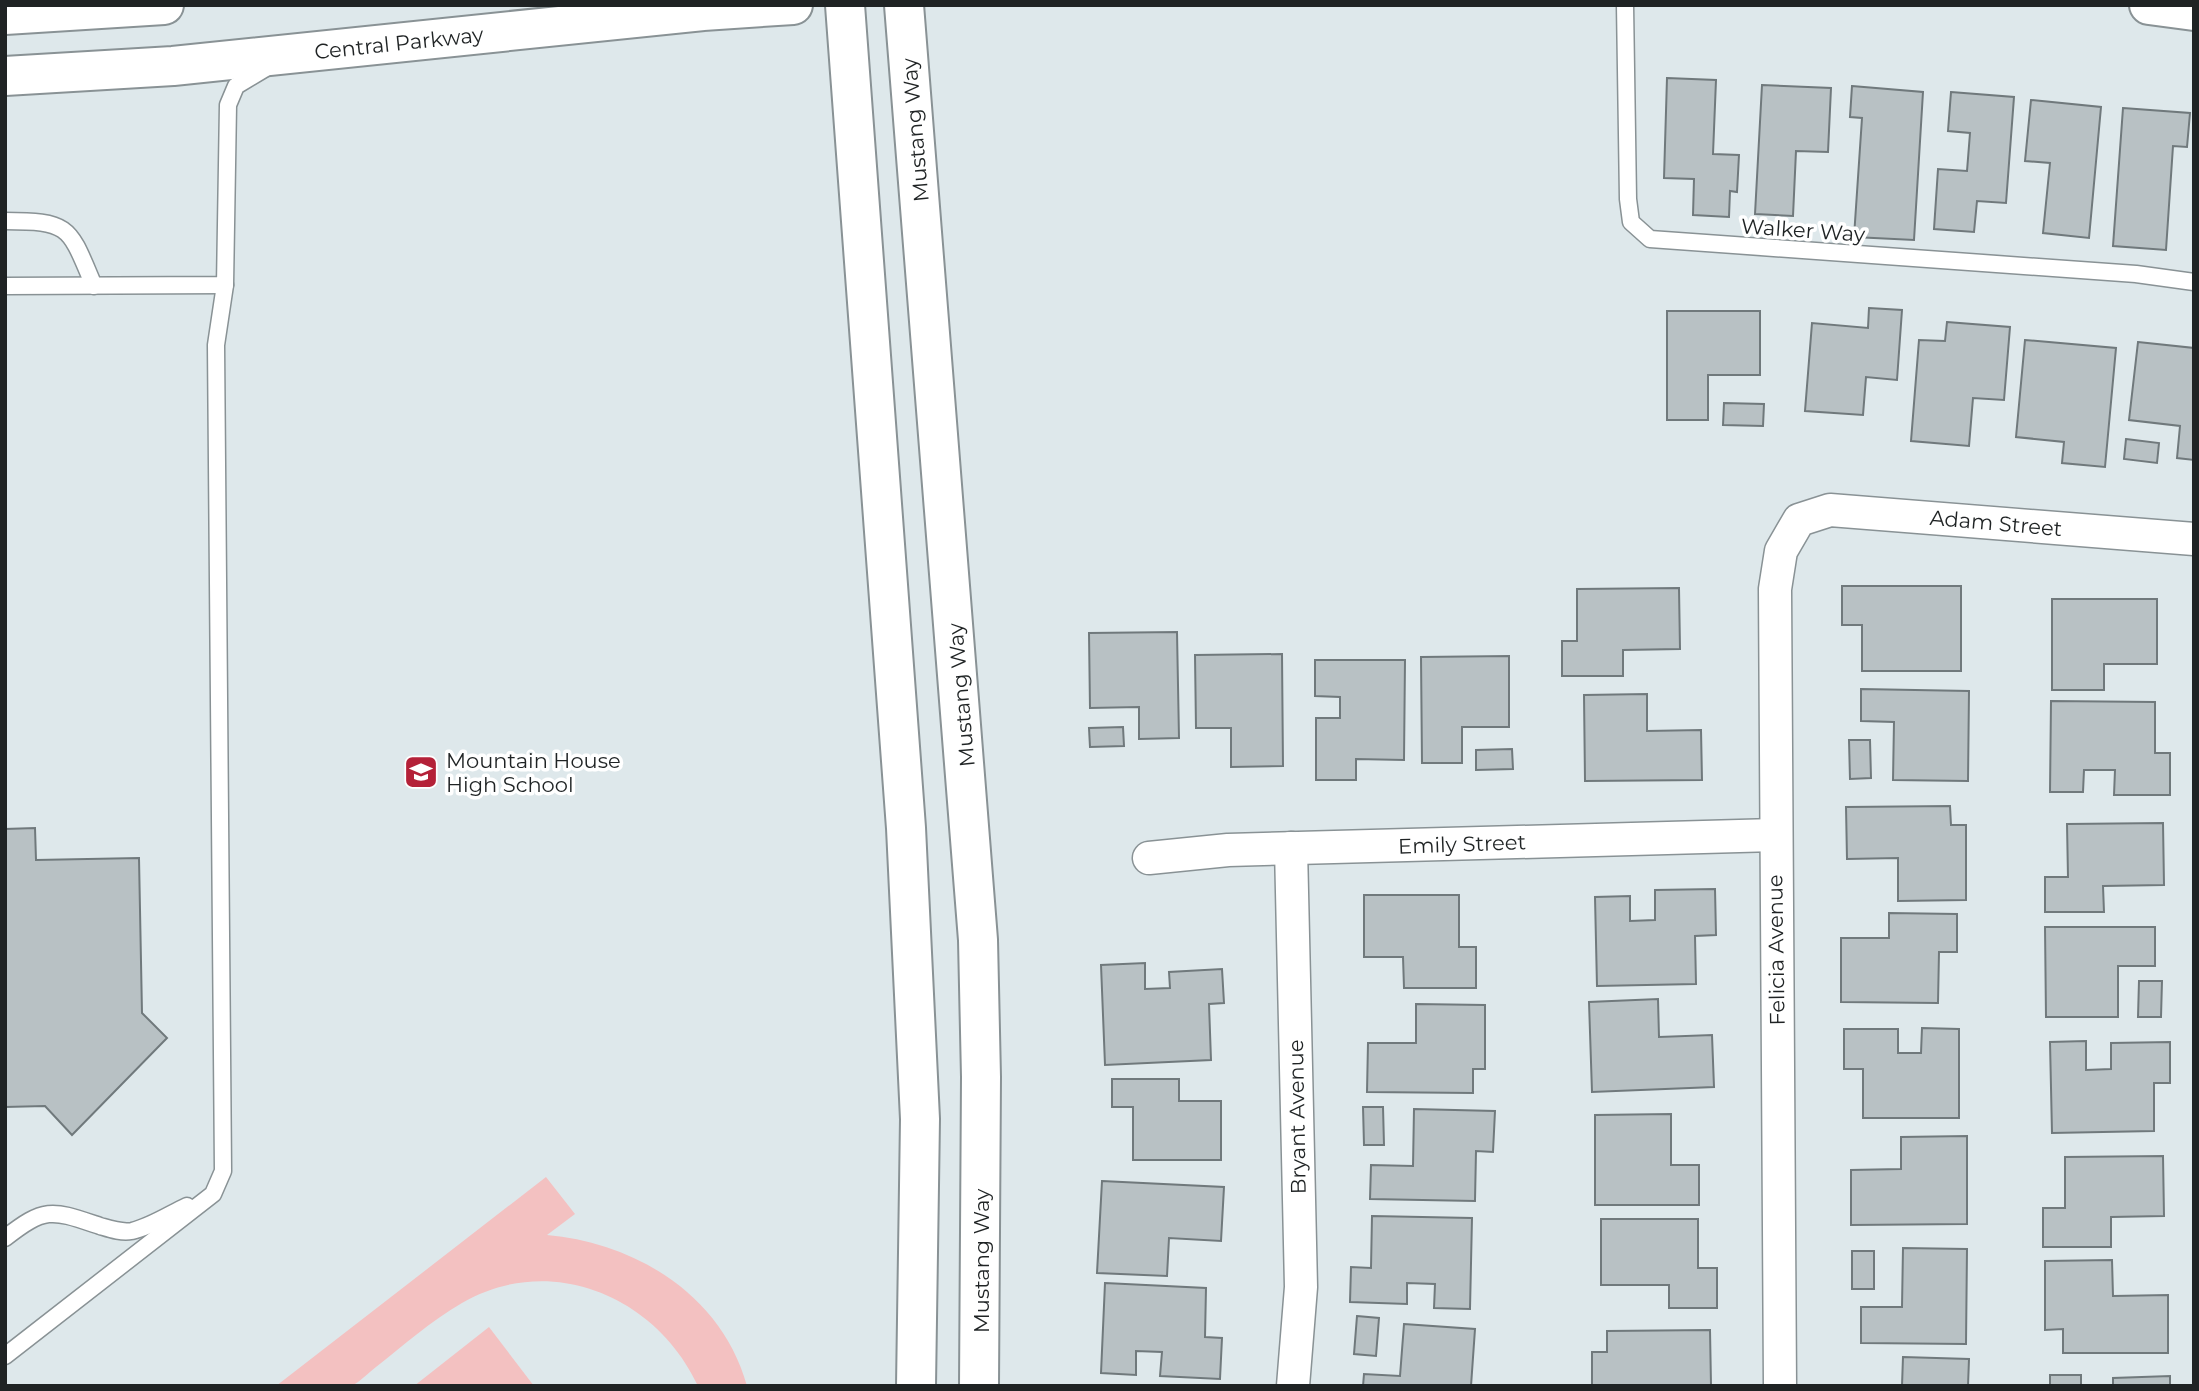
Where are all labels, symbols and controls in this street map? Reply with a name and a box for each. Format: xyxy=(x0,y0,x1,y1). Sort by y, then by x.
street label: Central Parkway xyxy=(313,22,485,64)
street label: Mustang Way xyxy=(896,56,934,203)
street label: Walker Way xyxy=(1740,213,1867,247)
street label: Adam Street xyxy=(1929,505,2063,541)
street label: Mustang Way xyxy=(942,621,980,768)
place label: Mountain House High School xyxy=(446,748,621,797)
school or university icon: Mountain House High School xyxy=(402,753,440,791)
street label: Emily Street xyxy=(1398,829,1526,859)
street label: Felicia Avenue xyxy=(1762,874,1790,1026)
street label: Bryant Avenue xyxy=(1283,1039,1311,1195)
street label: Mustang Way xyxy=(969,1188,994,1333)

